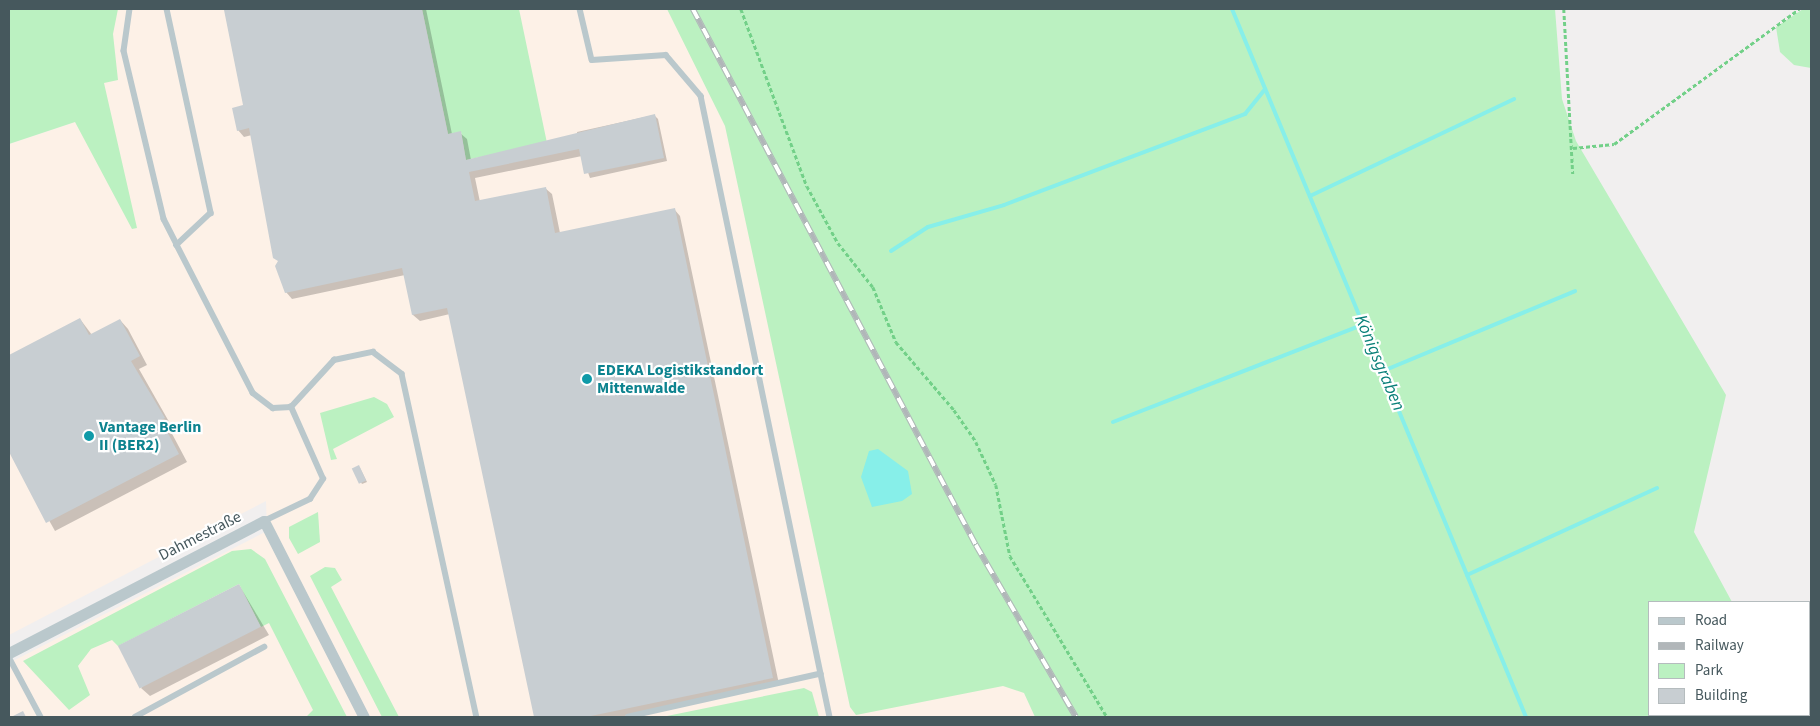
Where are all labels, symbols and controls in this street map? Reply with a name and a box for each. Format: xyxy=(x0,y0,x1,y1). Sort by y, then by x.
water label: Königsgraben xyxy=(1349,312,1409,414)
place label: EDEKA Logistikstandort Mittenwalde xyxy=(597,360,763,398)
marker: EDEKA Logistikstandort Mittenwalde xyxy=(581,373,593,385)
place label: Vantage Berlin II (BER2) xyxy=(99,417,201,455)
marker: Vantage Berlin II (BER2) xyxy=(83,430,95,442)
street label: Dahmestraße xyxy=(156,507,244,565)
legend xyxy=(1648,601,1810,716)
text: Road xyxy=(1695,610,1727,631)
text: Railway xyxy=(1695,635,1744,656)
text: Park xyxy=(1695,660,1723,681)
text: Building xyxy=(1695,685,1747,706)

